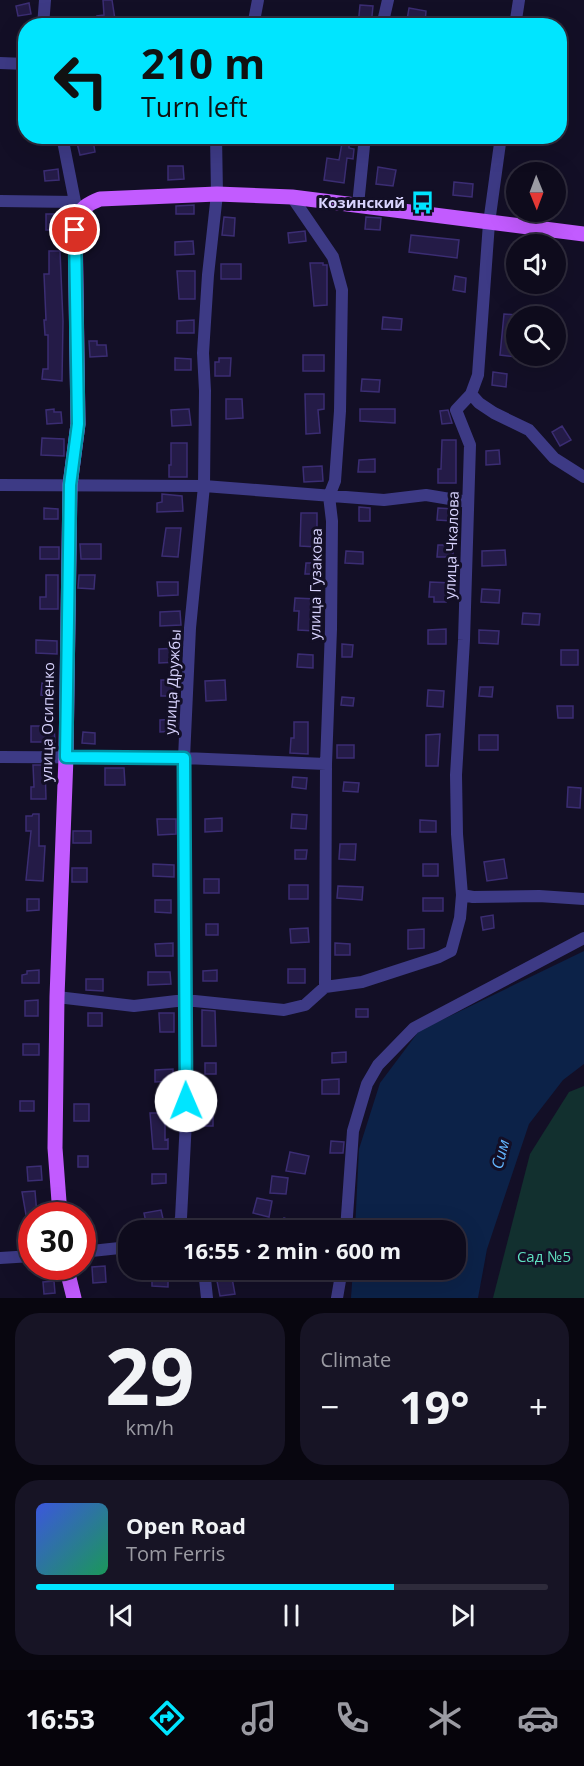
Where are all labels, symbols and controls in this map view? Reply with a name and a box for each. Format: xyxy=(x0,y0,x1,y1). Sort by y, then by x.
text: 210 m xyxy=(141,34,265,91)
icon: left xyxy=(42,42,120,120)
text: Turn left xyxy=(141,88,248,125)
north arrow xyxy=(506,162,566,222)
map controls xyxy=(506,162,566,366)
bus stop icon: Козинский xyxy=(410,190,436,216)
place label: Козинский xyxy=(318,192,405,212)
pin xyxy=(49,204,100,255)
icon: arrive xyxy=(58,213,91,246)
button: sound xyxy=(506,234,566,294)
button: search xyxy=(506,306,566,366)
street label: улица Чкалова xyxy=(439,491,463,599)
street label: улица Гузакова xyxy=(304,528,326,640)
street label: улица Дружбы xyxy=(159,629,185,735)
street label: улица Осипенко xyxy=(36,662,58,782)
position arrow xyxy=(154,1069,218,1133)
water label: Сим xyxy=(486,1137,514,1171)
speed limit sign: 30 xyxy=(18,1202,96,1280)
text: 16:55 · 2 min · 600 m xyxy=(183,1235,401,1265)
park label: Сад №5 xyxy=(517,1246,571,1266)
text: 29 xyxy=(105,1322,194,1428)
text: Climate xyxy=(321,1346,391,1373)
text: 19° xyxy=(399,1376,470,1437)
text: − xyxy=(321,1384,339,1429)
text: + xyxy=(529,1384,548,1429)
text: km/h xyxy=(125,1414,174,1441)
text: Open Road xyxy=(126,1510,246,1540)
text: Tom Ferris xyxy=(126,1540,225,1567)
icon: previous xyxy=(105,1599,138,1632)
icon: pause xyxy=(275,1599,308,1632)
icon: next xyxy=(446,1599,479,1632)
icon: directions xyxy=(146,1697,188,1739)
icon: music xyxy=(238,1697,280,1739)
icon: phone xyxy=(331,1697,373,1739)
icon: climate xyxy=(424,1697,466,1739)
icon: car xyxy=(517,1697,559,1739)
text: 16:53 xyxy=(25,1700,95,1737)

